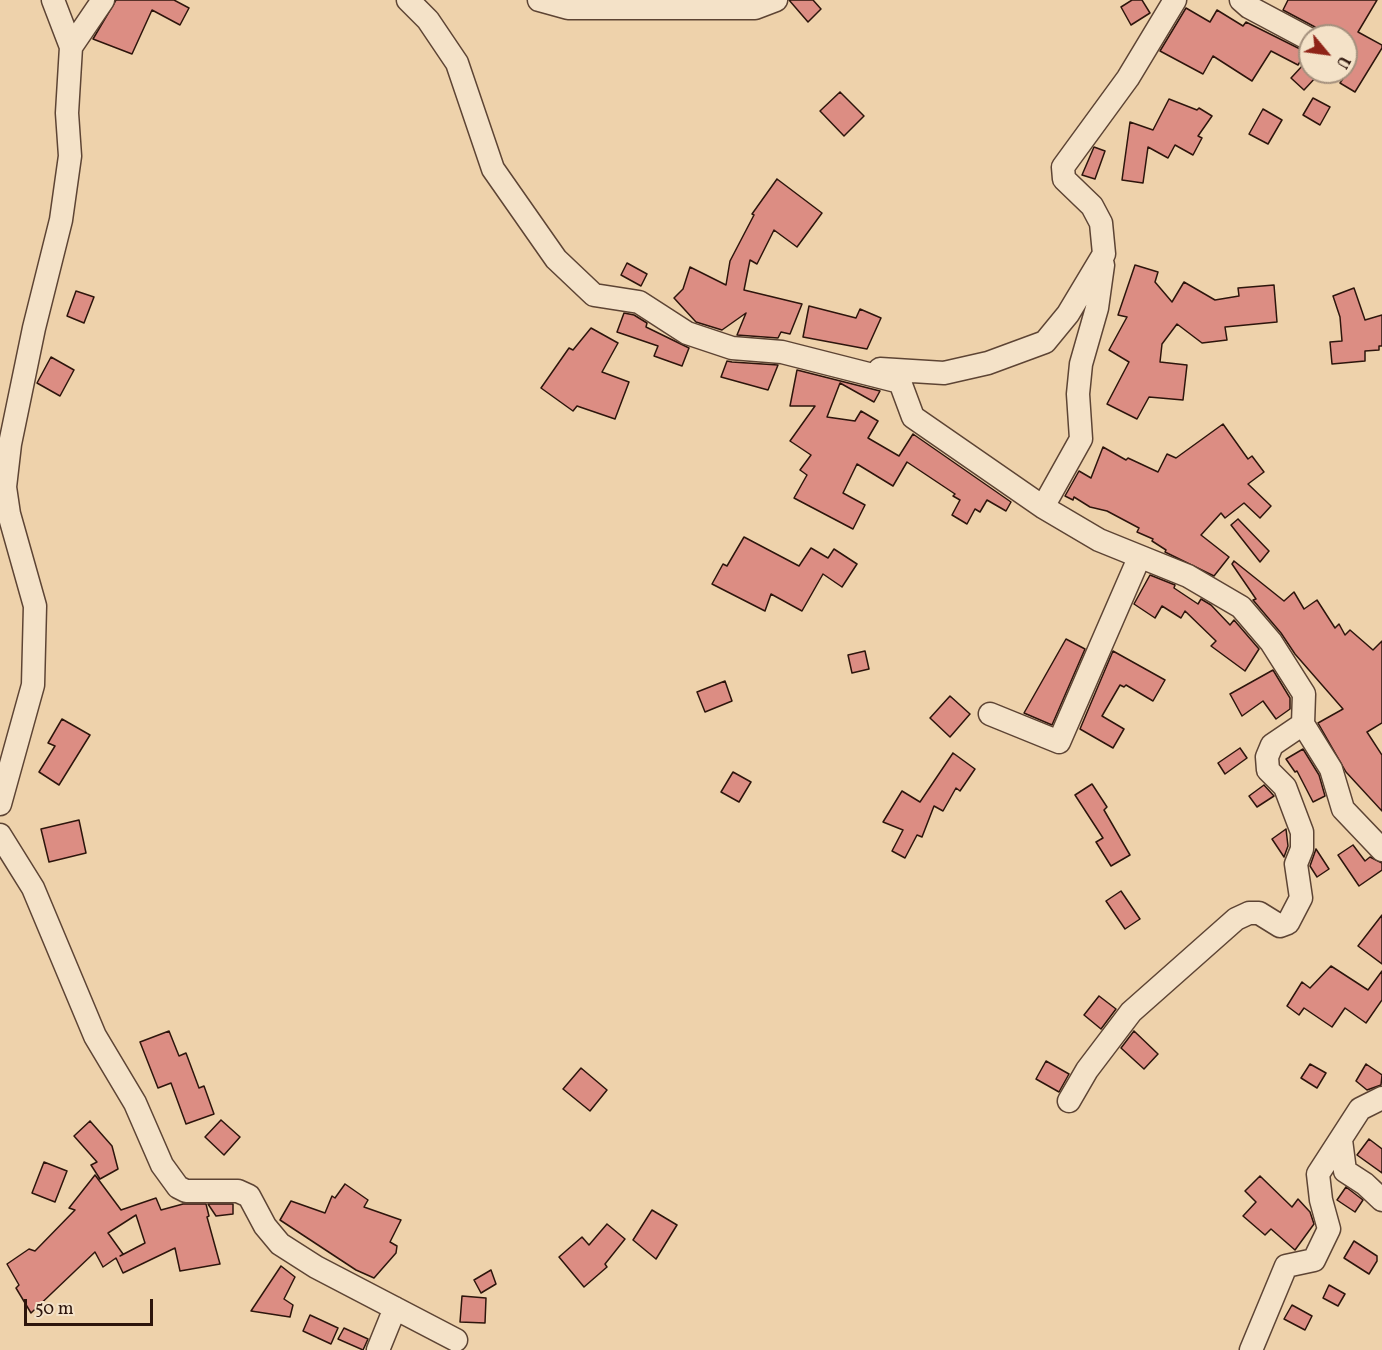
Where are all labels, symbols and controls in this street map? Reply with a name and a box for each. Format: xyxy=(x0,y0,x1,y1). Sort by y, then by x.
north arrow xyxy=(1298,24,1358,84)
text: U xyxy=(1330,52,1354,72)
scale bar xyxy=(27,1287,156,1325)
text: 50 m xyxy=(35,1297,74,1322)

